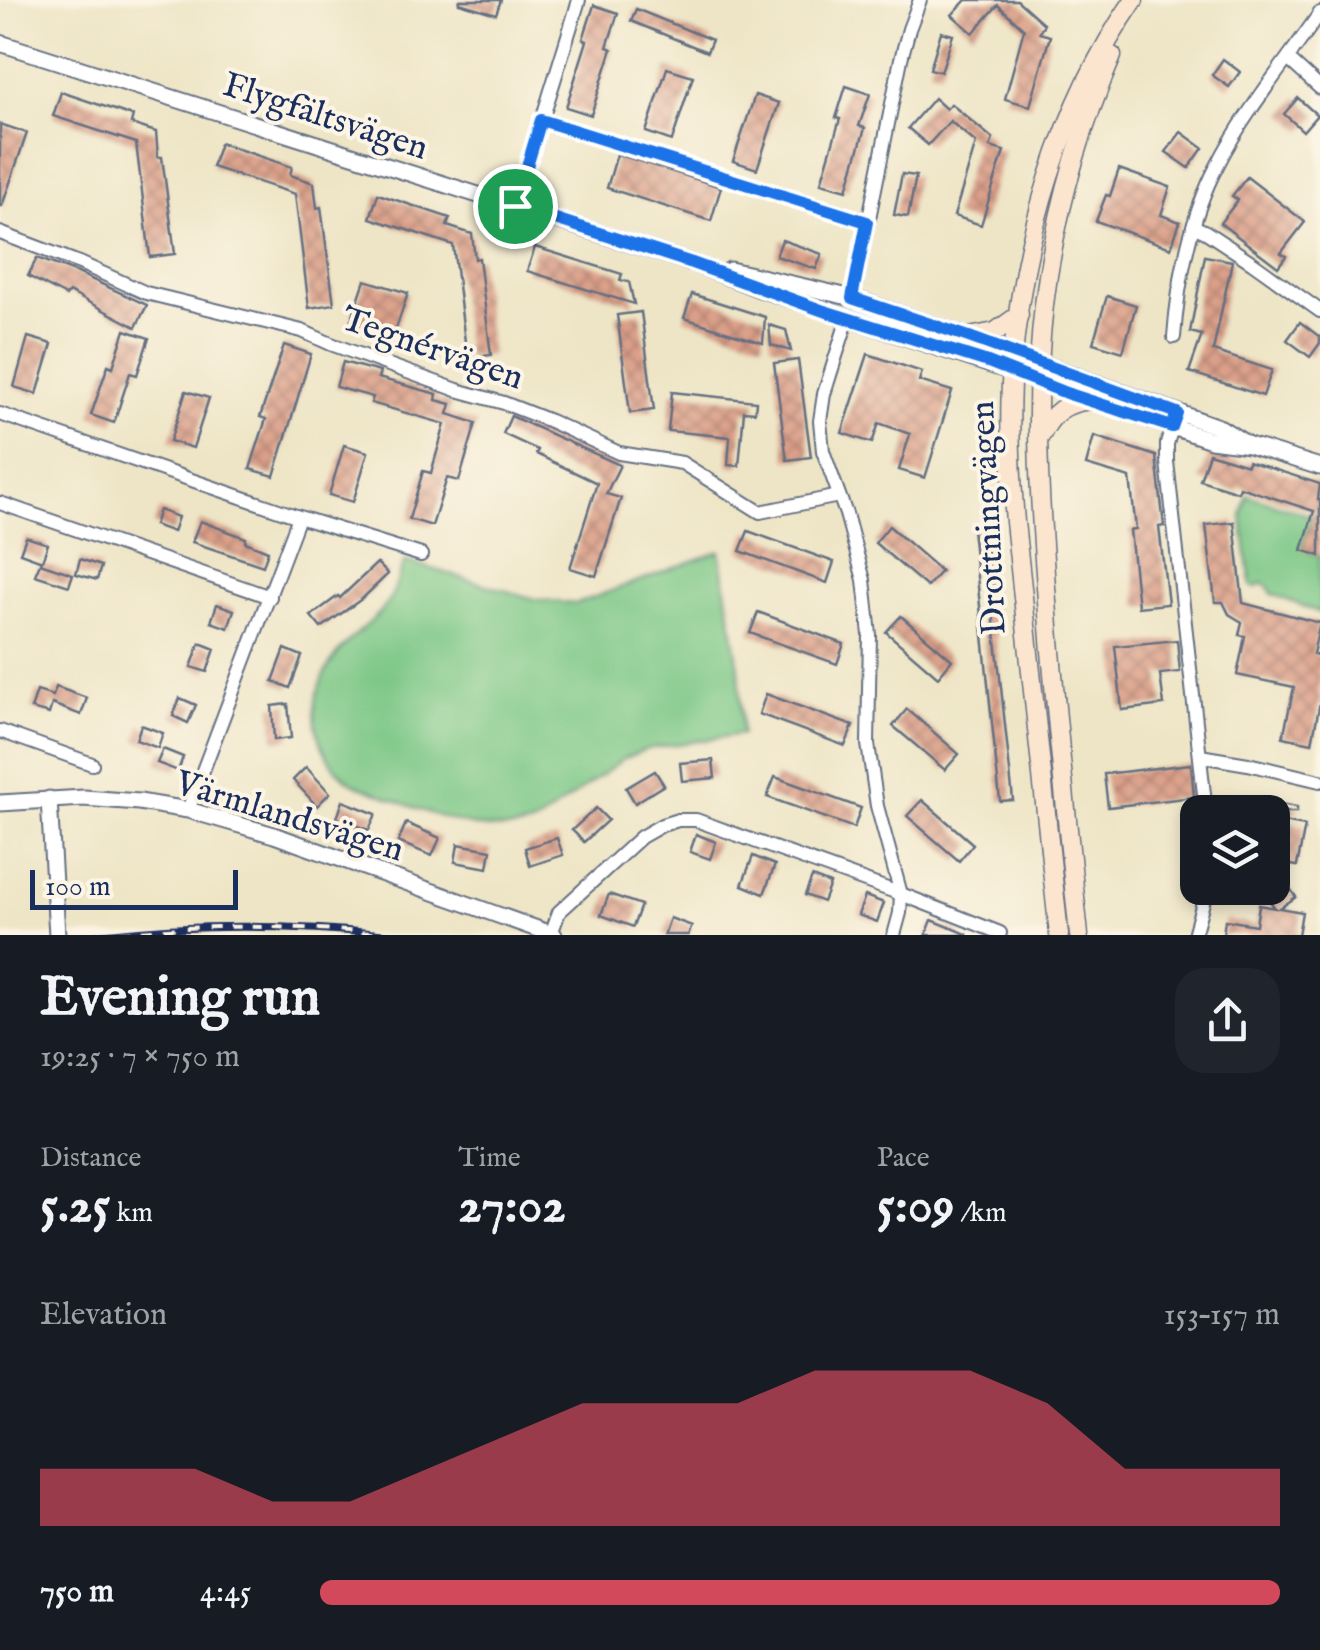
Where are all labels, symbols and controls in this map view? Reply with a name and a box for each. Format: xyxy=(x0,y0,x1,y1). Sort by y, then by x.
street label: Flygfältsvägen xyxy=(217,63,433,172)
pin xyxy=(473,164,558,249)
icon: arrive xyxy=(488,179,543,234)
street label: Tegnérvägen xyxy=(335,297,529,401)
street label: Drottningvägen xyxy=(961,400,1018,636)
street label: Värmlandsvägen xyxy=(169,761,409,873)
map controls xyxy=(1180,795,1290,905)
button: layers xyxy=(1180,795,1290,905)
scale bar xyxy=(30,865,238,910)
text: 100 m xyxy=(45,870,111,905)
text: Evening run xyxy=(40,964,320,1034)
button: share xyxy=(1175,968,1280,1073)
text: 19:25 · 7 × 750 m xyxy=(40,1037,240,1078)
text: Distance xyxy=(40,1141,141,1176)
text: Time xyxy=(458,1141,521,1176)
text: Pace xyxy=(877,1141,930,1176)
text: 5.25 xyxy=(40,1176,110,1239)
text: 27:02 xyxy=(458,1176,566,1239)
text: 5:09 xyxy=(877,1176,954,1239)
text: km xyxy=(110,1196,153,1231)
text: /km xyxy=(954,1196,1007,1231)
text: Elevation xyxy=(40,1295,167,1336)
text: 153–157 m xyxy=(1164,1295,1280,1336)
text: 750 m xyxy=(40,1572,114,1613)
text: 4:45 xyxy=(200,1572,251,1613)

